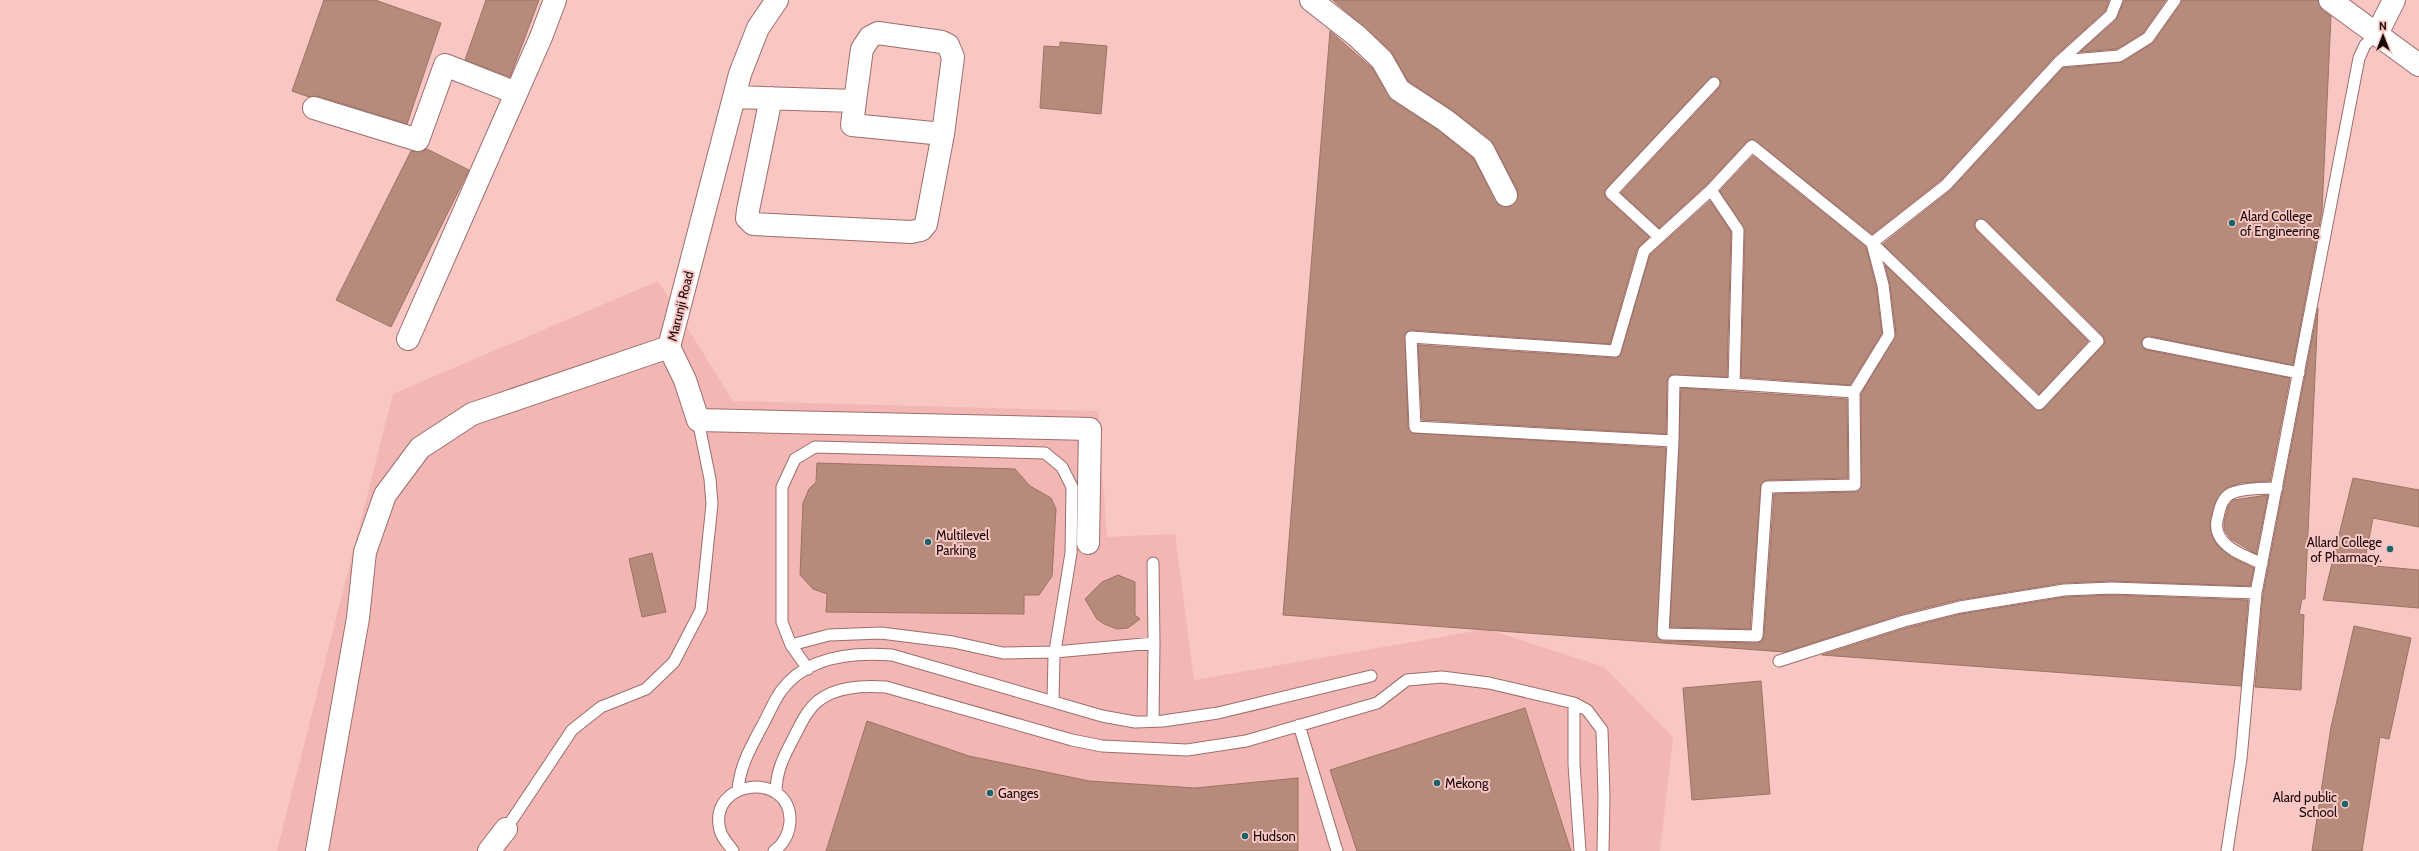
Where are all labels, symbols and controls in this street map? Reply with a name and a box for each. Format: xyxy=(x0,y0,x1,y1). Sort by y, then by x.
north arrow xyxy=(2363,16,2403,56)
text: N xyxy=(2379,19,2387,33)
place label: Alard College of Engineering xyxy=(2240,208,2320,239)
marker: Alard College of Engineering xyxy=(2227,218,2237,228)
street label: Marunji Road xyxy=(664,269,697,343)
place label: Multilevel Parking xyxy=(936,527,989,558)
place label: Allard College of Pharmacy. xyxy=(2307,534,2382,565)
marker: Multilevel Parking xyxy=(923,537,933,547)
marker: Allard College of Pharmacy. xyxy=(2385,544,2395,554)
place label: Mekong xyxy=(1445,775,1489,791)
marker: Mekong xyxy=(1432,778,1442,788)
place label: Ganges xyxy=(998,785,1039,801)
marker: Ganges xyxy=(985,788,995,798)
place label: Alard public School xyxy=(2273,789,2337,820)
marker: Alard public School xyxy=(2340,799,2350,809)
place label: Hudson xyxy=(1253,828,1296,844)
marker: Hudson xyxy=(1240,831,1250,841)

